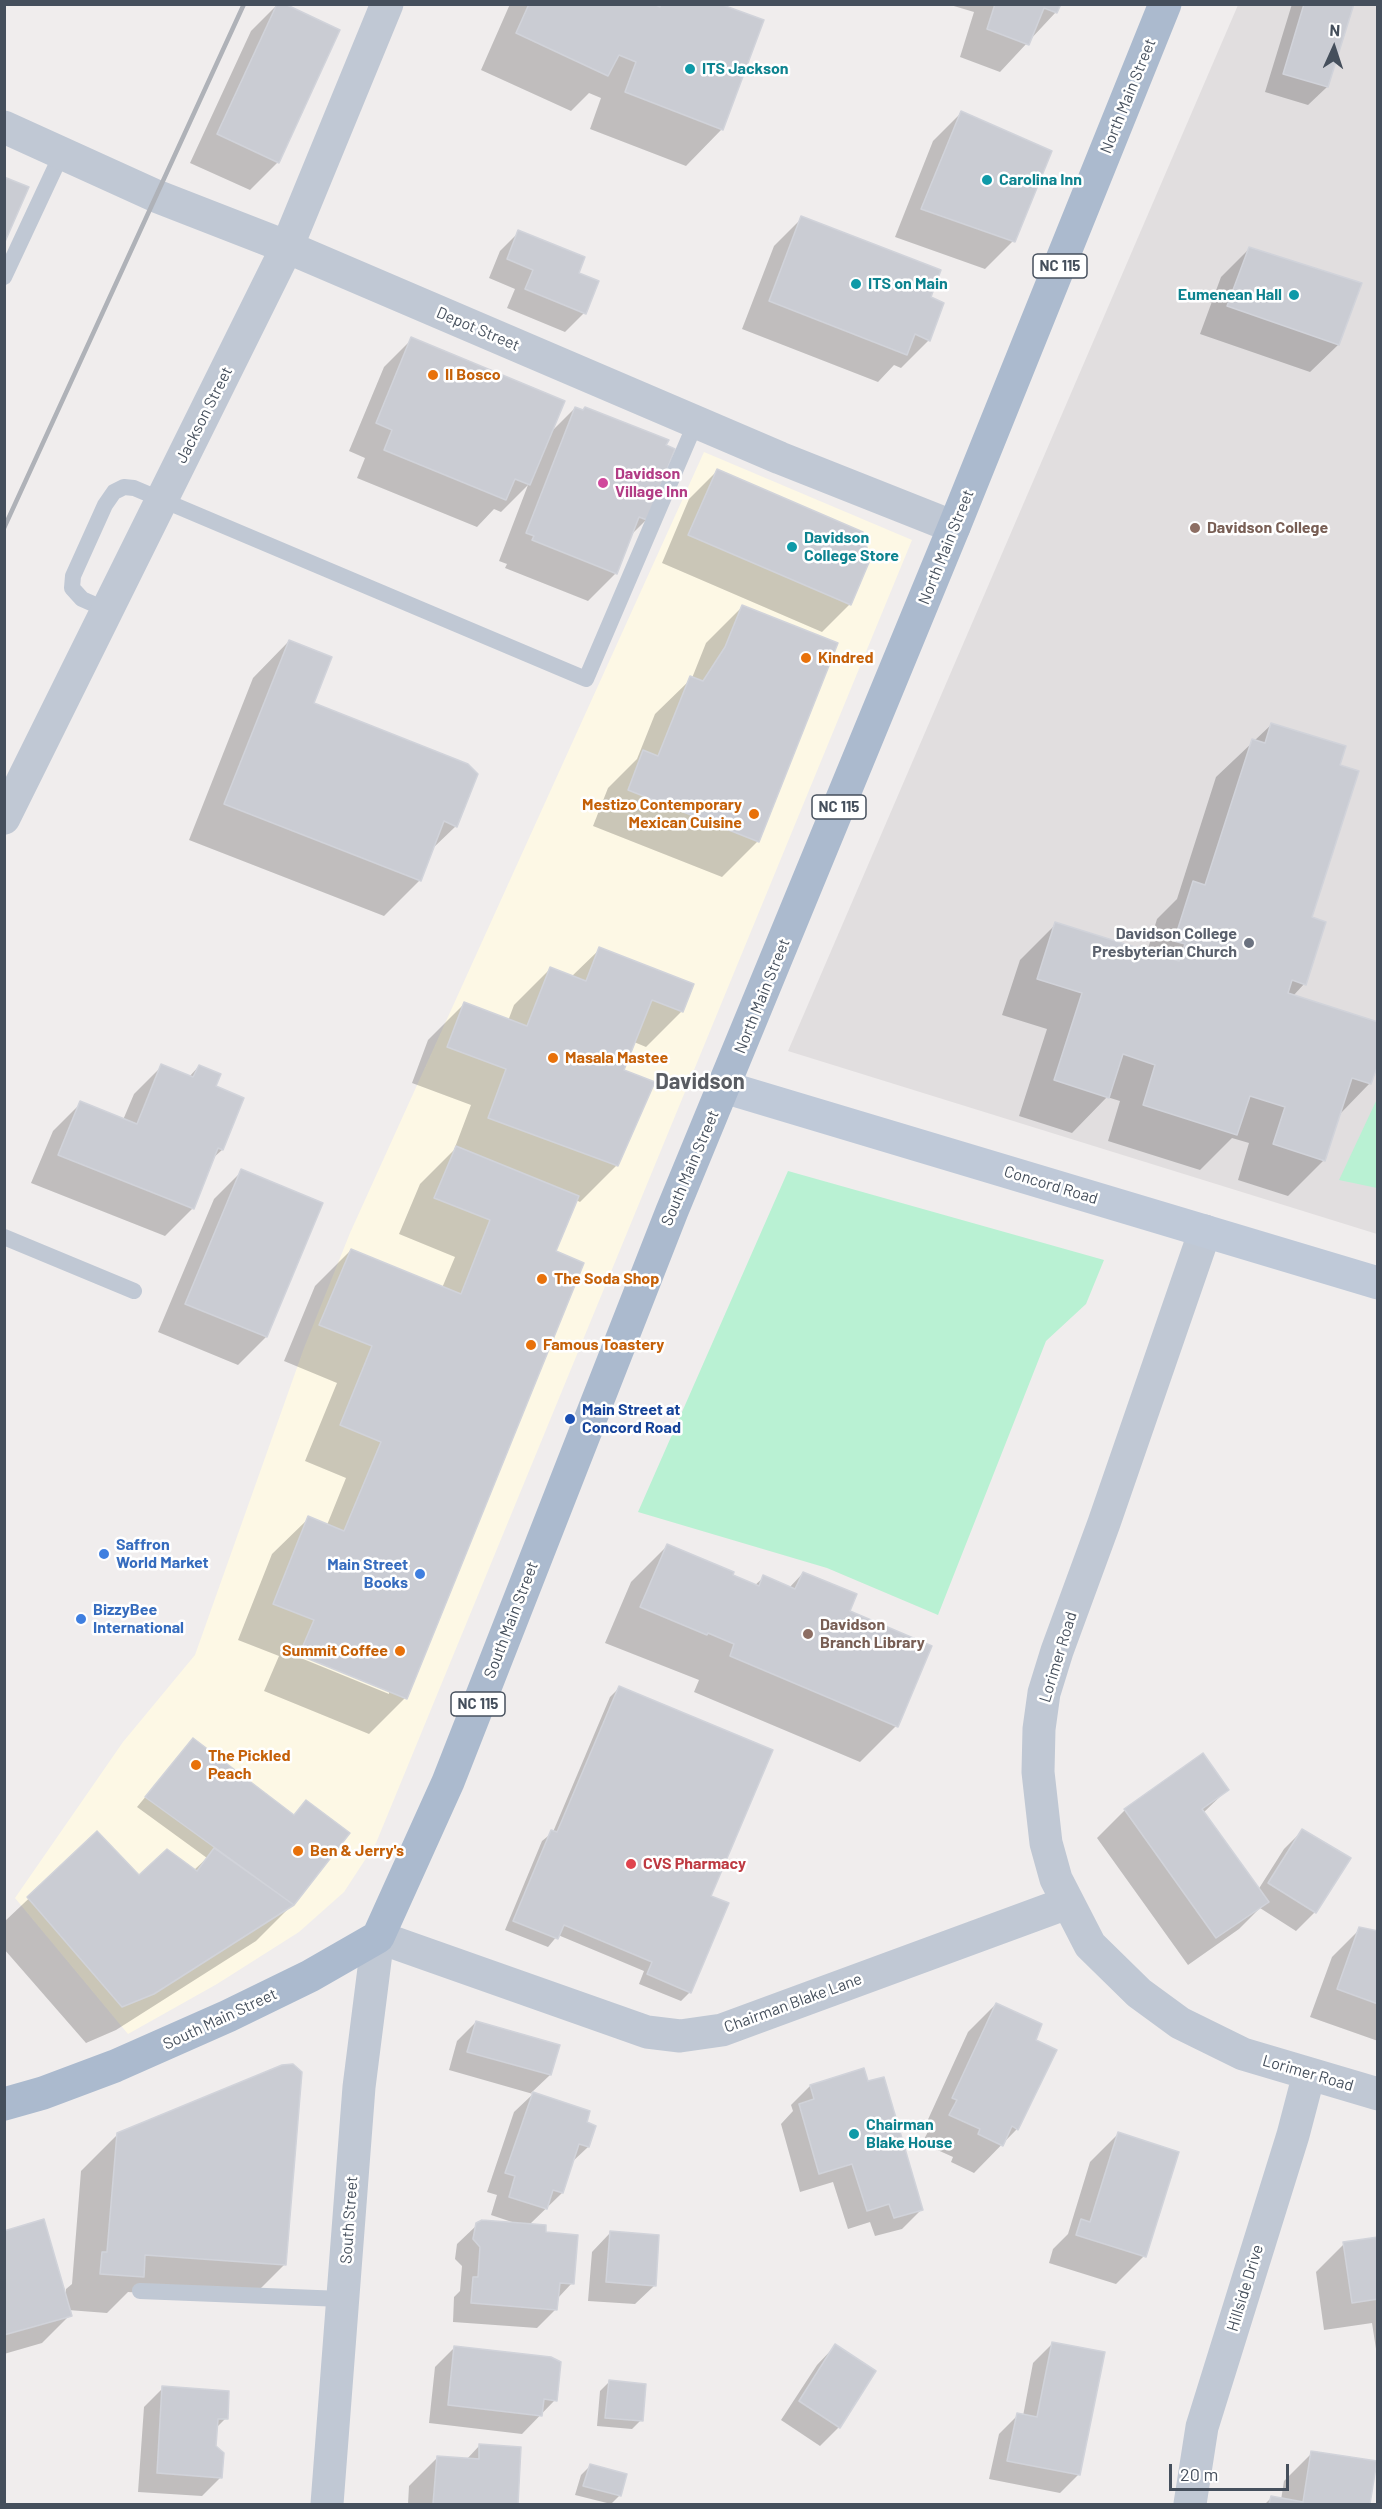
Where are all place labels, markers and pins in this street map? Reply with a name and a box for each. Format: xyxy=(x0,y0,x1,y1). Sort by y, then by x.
place label: ITS Jackson xyxy=(702,59,789,79)
marker: ITS Jackson xyxy=(683,62,697,76)
place label: Carolina Inn xyxy=(999,170,1082,190)
marker: Carolina Inn xyxy=(980,173,994,187)
place label: ITS on Main xyxy=(868,274,948,294)
marker: ITS on Main xyxy=(849,277,863,291)
place label: Eumenean Hall xyxy=(1178,285,1282,305)
marker: Eumenean Hall xyxy=(1287,288,1301,302)
place label: Il Bosco xyxy=(445,365,501,385)
marker: Il Bosco xyxy=(426,368,440,382)
place label: Davidson Village Inn xyxy=(615,464,688,502)
marker: Davidson Village Inn xyxy=(596,476,610,490)
place label: Davidson College xyxy=(1207,518,1328,538)
marker: Davidson College xyxy=(1188,521,1202,535)
place label: Davidson College Store xyxy=(804,528,899,566)
marker: Davidson College Store xyxy=(785,540,799,554)
place label: Kindred xyxy=(818,648,874,668)
marker: Kindred xyxy=(799,651,813,665)
place label: Mestizo Contemporary Mexican Cuisine xyxy=(582,795,742,833)
marker: Mestizo Contemporary Mexican Cuisine xyxy=(747,807,761,821)
place label: Davidson College Presbyterian Church xyxy=(1092,924,1237,962)
marker: Davidson College Presbyterian Church xyxy=(1242,936,1256,950)
place label: Masala Mastee xyxy=(565,1048,668,1068)
marker: Masala Mastee xyxy=(546,1051,560,1065)
place label: The Soda Shop xyxy=(554,1269,659,1289)
marker: The Soda Shop xyxy=(535,1272,549,1286)
place label: Famous Toastery xyxy=(543,1335,664,1355)
marker: Famous Toastery xyxy=(524,1338,538,1352)
place label: Main Street at Concord Road xyxy=(582,1400,681,1438)
marker: Main Street at Concord Road xyxy=(563,1412,577,1426)
place label: Saffron World Market xyxy=(116,1535,209,1573)
marker: Saffron World Market xyxy=(97,1547,111,1561)
place label: Main Street Books xyxy=(327,1555,408,1593)
marker: Main Street Books xyxy=(413,1567,427,1581)
place label: BizzyBee International xyxy=(93,1600,184,1638)
marker: BizzyBee International xyxy=(74,1612,88,1626)
place label: Davidson Branch Library xyxy=(820,1615,925,1653)
marker: Davidson Branch Library xyxy=(801,1627,815,1641)
place label: Summit Coffee xyxy=(282,1641,388,1661)
marker: Summit Coffee xyxy=(393,1644,407,1658)
place label: The Pickled Peach xyxy=(208,1746,290,1784)
marker: The Pickled Peach xyxy=(189,1758,203,1772)
place label: Ben & Jerry's xyxy=(310,1841,404,1861)
marker: Ben & Jerry's xyxy=(291,1844,305,1858)
place label: CVS Pharmacy xyxy=(643,1854,746,1874)
marker: CVS Pharmacy xyxy=(624,1857,638,1871)
place label: Chairman Blake House xyxy=(866,2115,952,2153)
marker: Chairman Blake House xyxy=(847,2127,861,2141)

